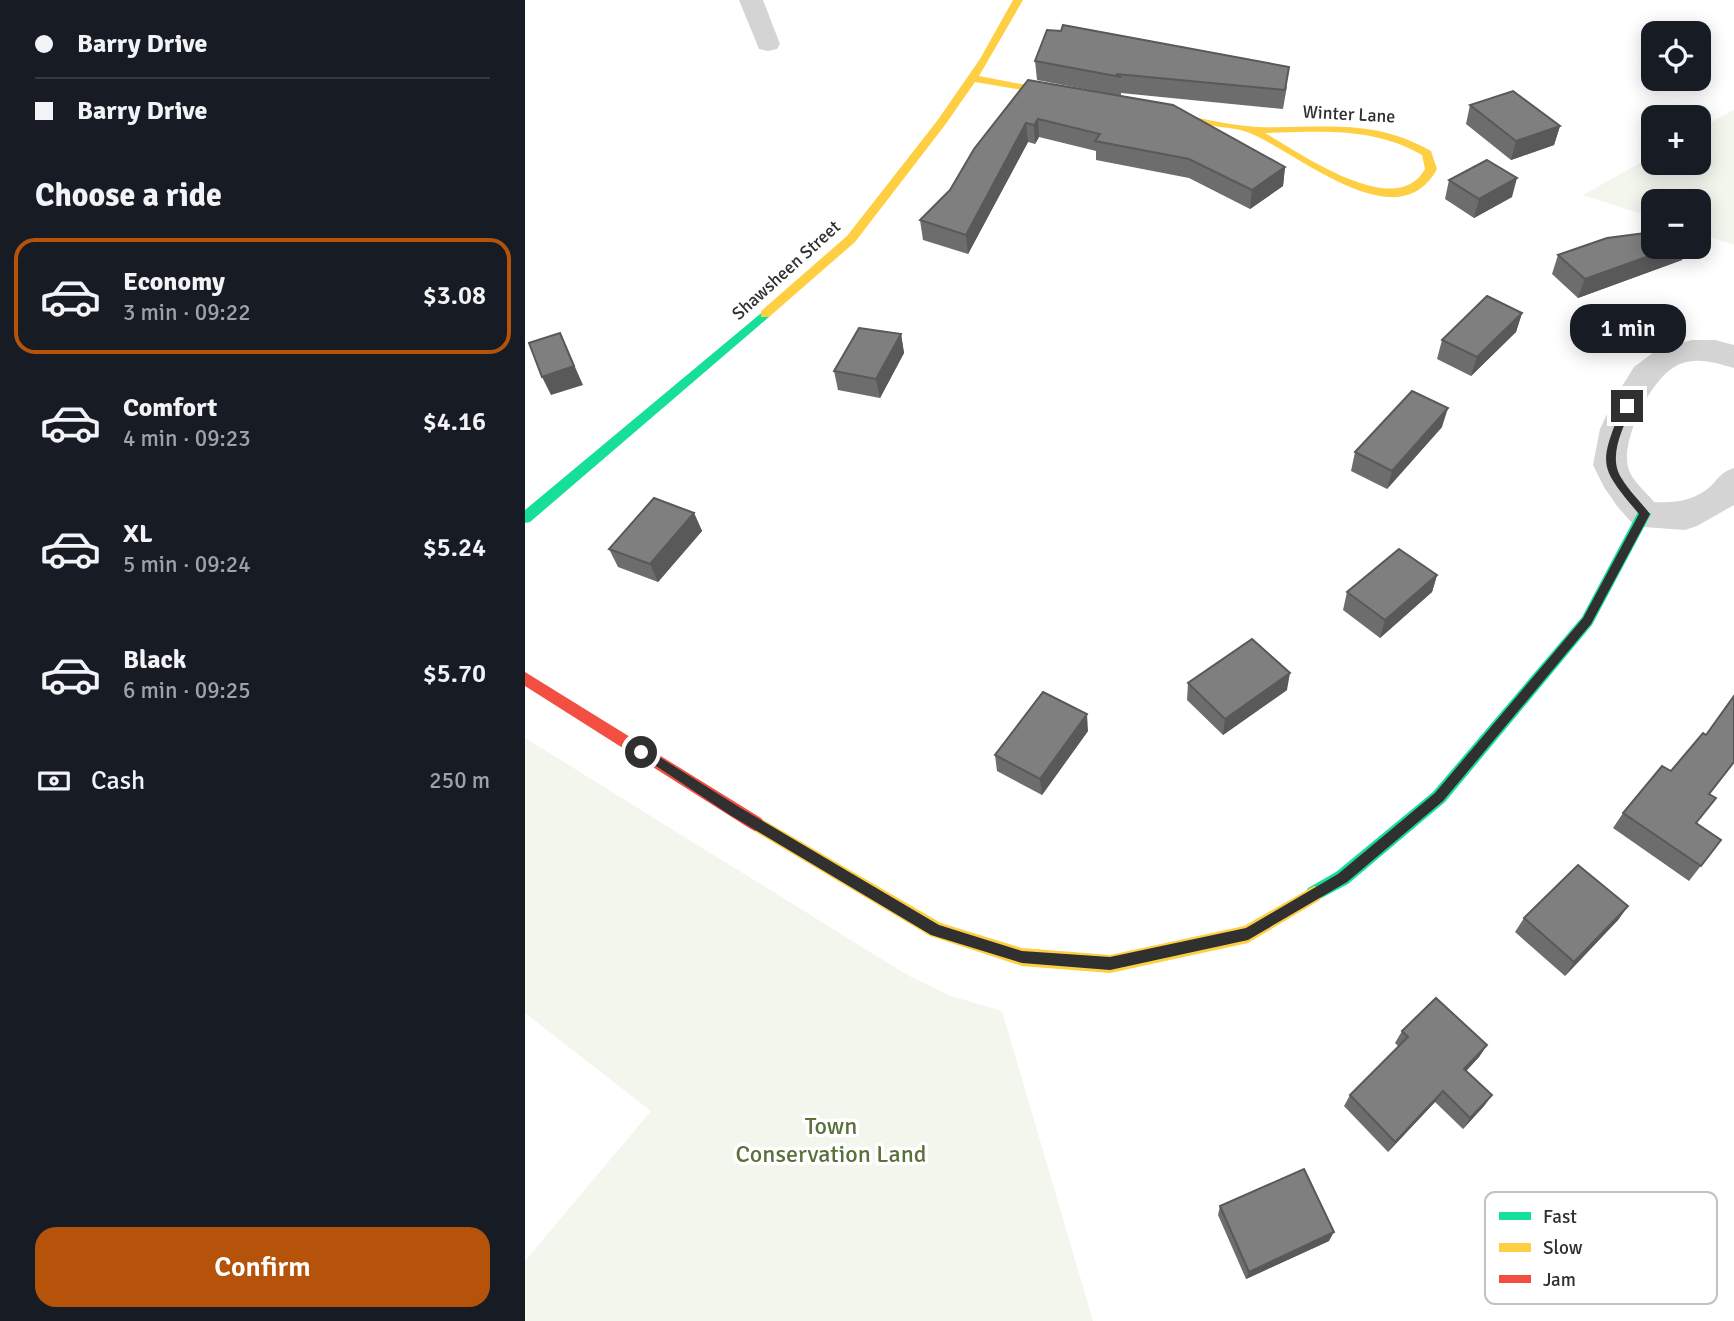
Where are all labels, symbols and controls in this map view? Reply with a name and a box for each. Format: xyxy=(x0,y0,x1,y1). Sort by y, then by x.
map controls xyxy=(1641,21,1711,259)
button: locate xyxy=(1641,21,1711,91)
text: Barry Drive xyxy=(77,28,207,60)
text: Barry Drive xyxy=(77,95,207,127)
street label: Winter Lane xyxy=(1302,101,1396,127)
button: + xyxy=(1641,105,1711,175)
text: Choose a ride xyxy=(35,176,222,215)
button: − xyxy=(1641,189,1711,259)
street label: Shawsheen Street xyxy=(727,216,845,324)
icon: car xyxy=(39,265,102,328)
text: Economy xyxy=(123,266,225,298)
text: $3.08 xyxy=(423,280,486,312)
text: 3 min · 09:22 xyxy=(123,298,251,327)
callout: 1 min xyxy=(1569,304,1685,354)
text: 1 min xyxy=(1600,314,1656,343)
route end xyxy=(1611,390,1643,422)
icon: car xyxy=(39,391,102,454)
text: Comfort xyxy=(123,392,217,424)
text: $4.16 xyxy=(423,406,486,438)
text: 4 min · 09:23 xyxy=(123,424,251,453)
icon: car xyxy=(39,517,102,580)
text: XL xyxy=(123,518,153,550)
text: $5.24 xyxy=(423,532,486,564)
text: 5 min · 09:24 xyxy=(123,550,251,579)
icon: car xyxy=(39,643,102,706)
text: Black xyxy=(123,644,186,676)
text: $5.70 xyxy=(423,658,486,690)
text: 6 min · 09:25 xyxy=(123,676,251,705)
route start xyxy=(625,736,657,768)
icon: cash xyxy=(35,762,73,800)
text: Cash xyxy=(91,765,145,797)
text: 250 m xyxy=(429,766,490,795)
park label: Town Conservation Land xyxy=(736,1111,926,1169)
legend xyxy=(1485,1192,1717,1304)
text: Fast xyxy=(1543,1205,1577,1229)
button: Confirm xyxy=(35,1227,490,1307)
text: Slow xyxy=(1543,1236,1583,1260)
text: Jam xyxy=(1543,1268,1576,1292)

